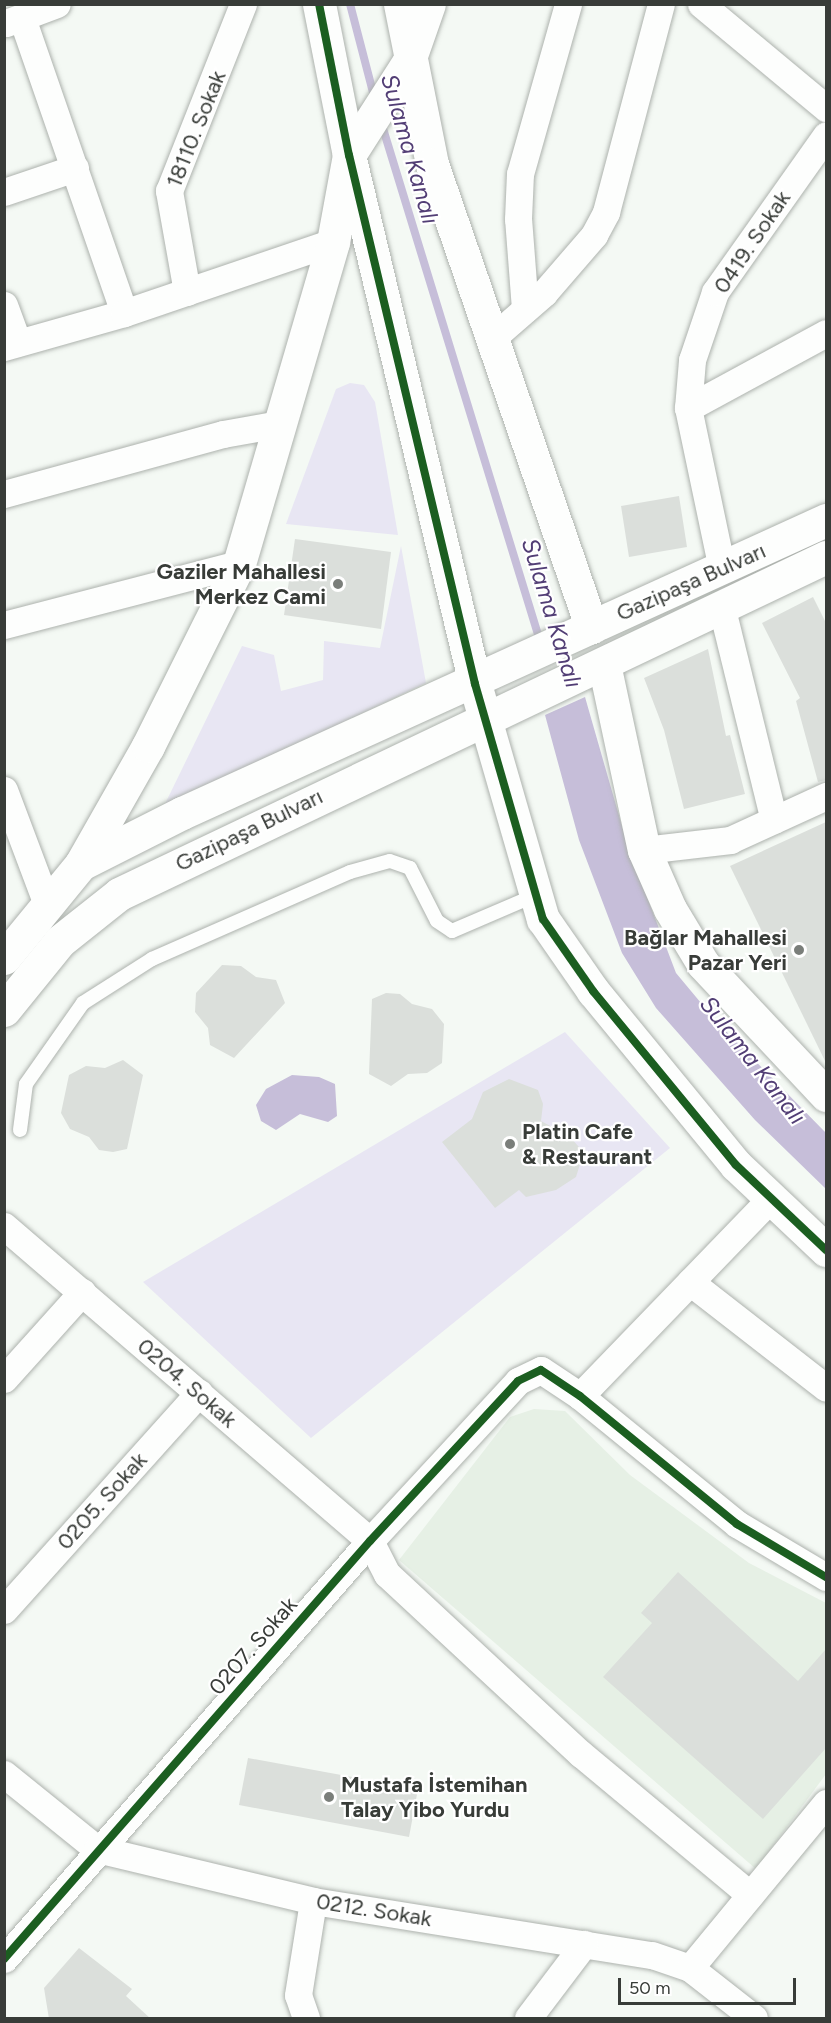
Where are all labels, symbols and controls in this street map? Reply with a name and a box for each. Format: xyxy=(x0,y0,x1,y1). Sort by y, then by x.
street label: 18110. Sokak xyxy=(161,67,231,191)
water label: Sulama Kanalı xyxy=(375,71,445,227)
street label: 0419. Sokak xyxy=(708,186,796,298)
water label: Sulama Kanalı xyxy=(516,535,588,691)
street label: Gazipaşa Bulvarı xyxy=(612,537,770,627)
place label: Gaziler Mahallesi Merkez Cami xyxy=(157,558,326,610)
marker: Gaziler Mahallesi Merkez Cami xyxy=(331,577,345,591)
street label: Gazipaşa Bulvarı xyxy=(171,783,327,877)
place label: Bağlar Mahallesi Pazar Yeri xyxy=(624,924,787,975)
marker: Bağlar Mahallesi Pazar Yeri xyxy=(792,943,806,957)
water label: Sulama Kanalı xyxy=(694,990,812,1130)
place label: Platin Cafe & Restaurant xyxy=(522,1118,652,1170)
marker: Platin Cafe & Restaurant xyxy=(503,1137,517,1151)
street label: 0204. Sokak xyxy=(132,1333,242,1433)
street label: 0205. Sokak xyxy=(51,1447,153,1555)
street label: 0207. Sokak xyxy=(203,1592,303,1700)
place label: Mustafa İstemihan Talay Yibo Yurdu xyxy=(341,1771,527,1822)
marker: Mustafa İstemihan Talay Yibo Yurdu xyxy=(322,1790,336,1804)
street label: 0212. Sokak xyxy=(314,1888,434,1932)
scale bar xyxy=(621,1966,800,2004)
text: 50 m xyxy=(629,1977,671,1999)

